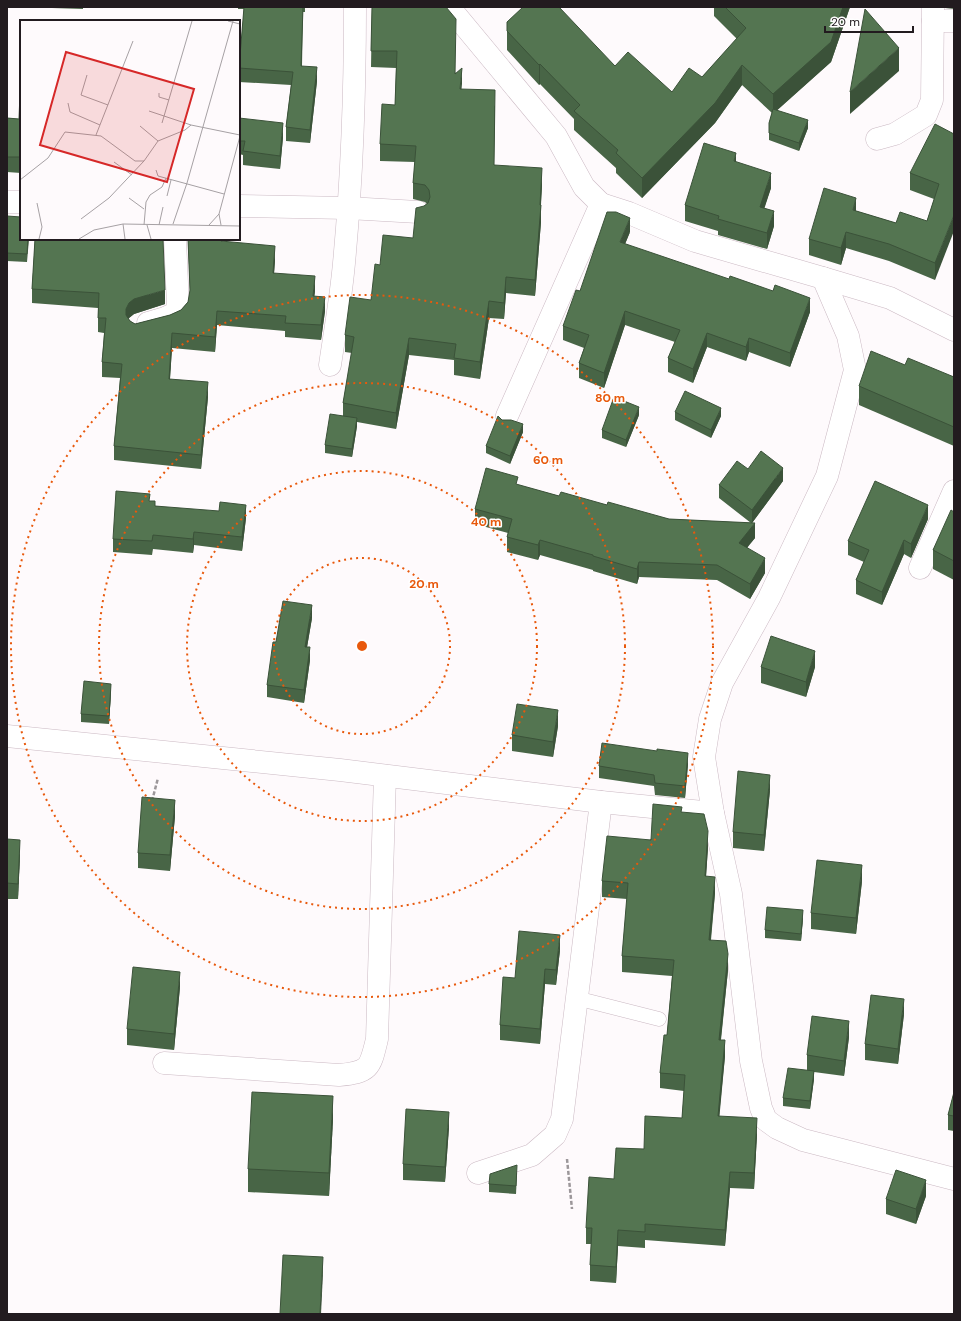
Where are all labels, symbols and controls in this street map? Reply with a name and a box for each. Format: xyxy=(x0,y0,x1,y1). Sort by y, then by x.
scale bar xyxy=(825,8,913,34)
text: 20 m xyxy=(831,14,860,30)
inset map xyxy=(20,20,240,240)
text: 80 m xyxy=(595,390,625,406)
text: 60 m xyxy=(533,452,563,468)
text: 40 m xyxy=(471,514,501,530)
text: 20 m xyxy=(409,576,439,592)
centre of rings xyxy=(355,639,369,653)

